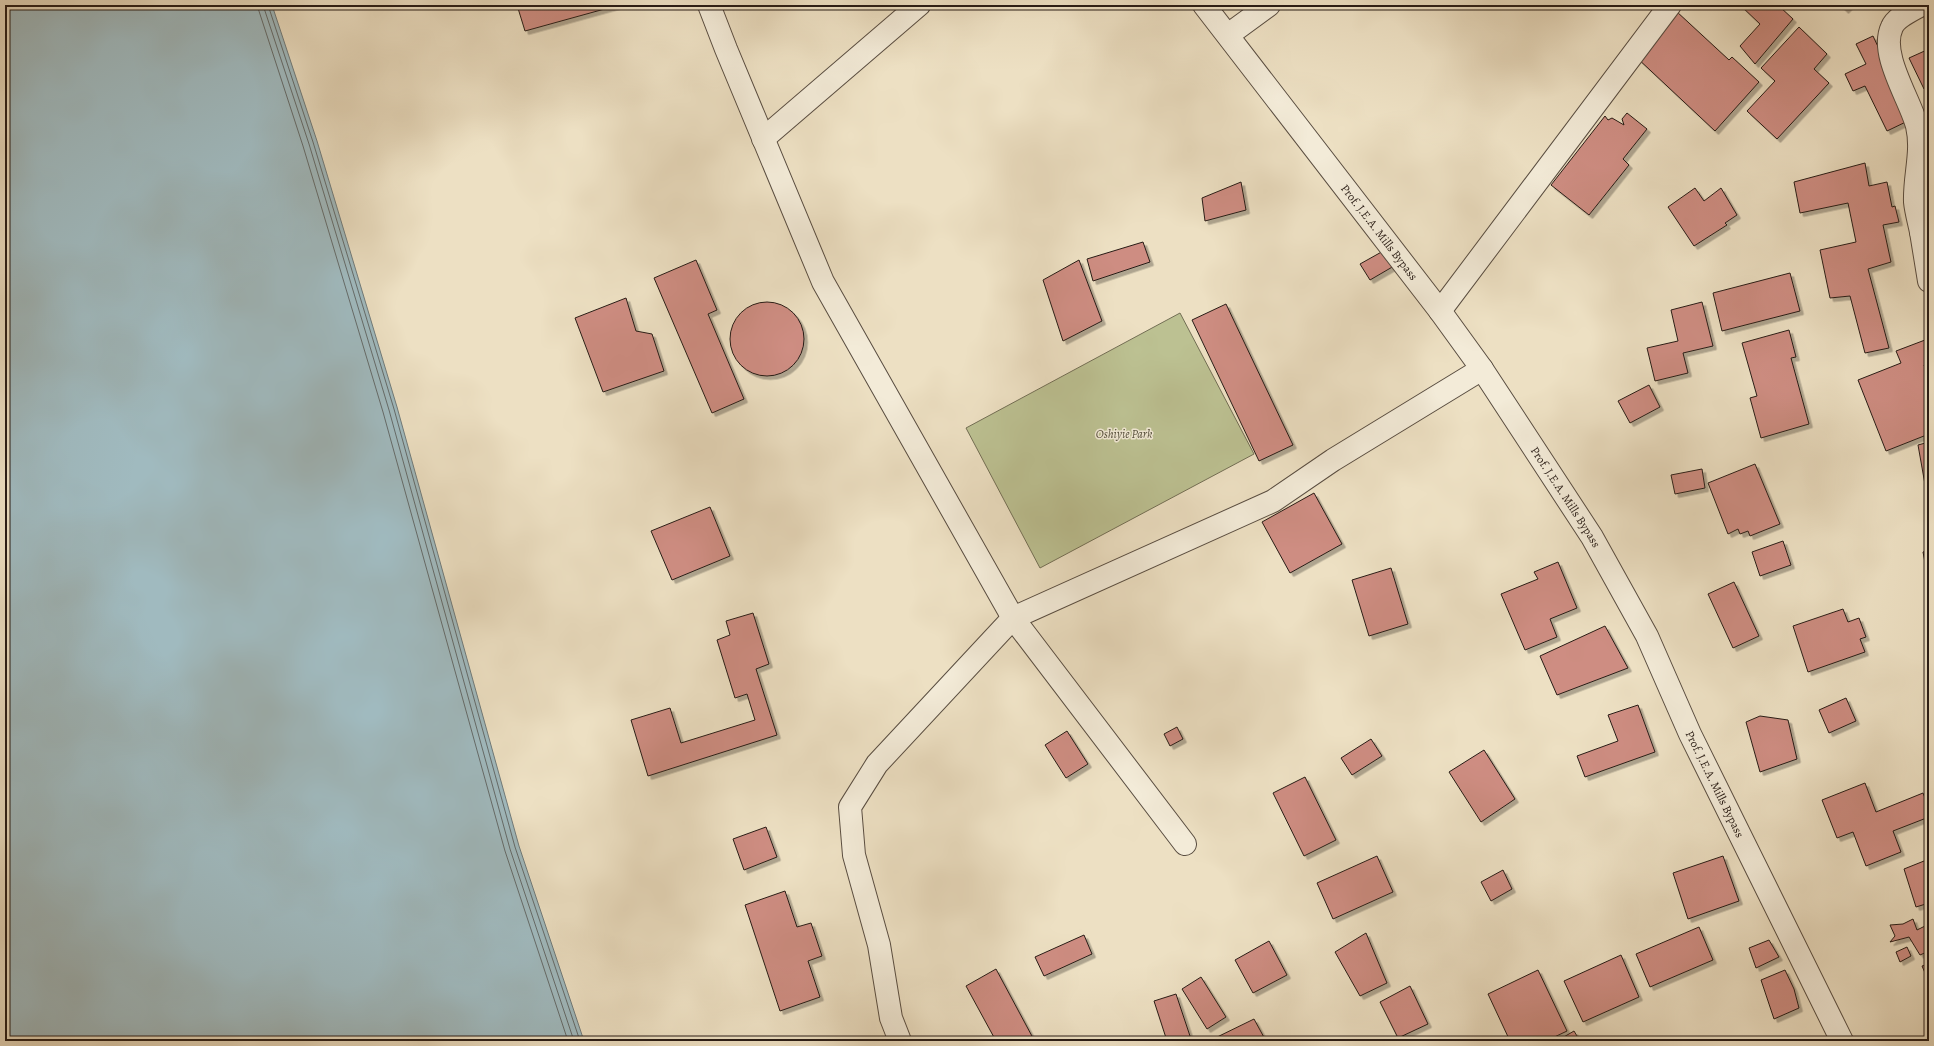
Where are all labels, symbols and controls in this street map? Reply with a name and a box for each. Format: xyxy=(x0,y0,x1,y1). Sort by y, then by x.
street label: Prof. J.E.A. Mills Bypass xyxy=(1337,181,1422,284)
park label: Oshiyie Park xyxy=(1096,426,1153,442)
street label: Prof. J.E.A. Mills Bypass xyxy=(1527,443,1604,551)
street label: Prof. J.E.A. Mills Bypass xyxy=(1682,728,1748,840)

